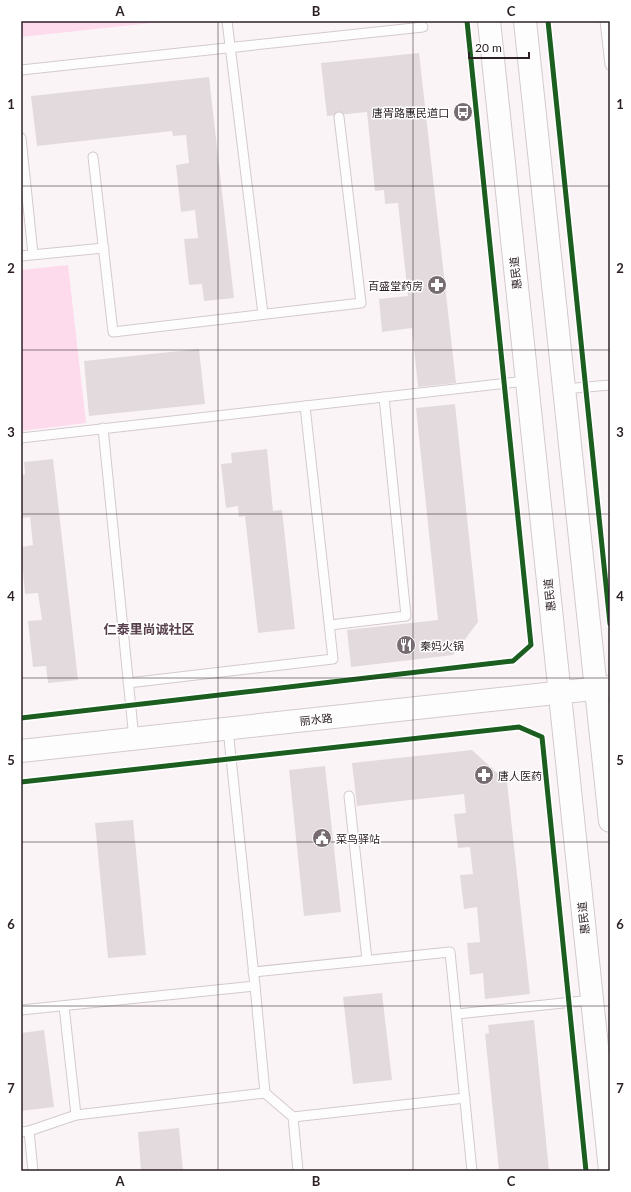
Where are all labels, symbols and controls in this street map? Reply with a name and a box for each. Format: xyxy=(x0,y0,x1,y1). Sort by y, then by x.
text: A xyxy=(114,3,125,19)
text: B xyxy=(312,3,321,19)
text: C xyxy=(507,3,516,19)
scale bar xyxy=(469,34,529,60)
text: 20 m xyxy=(475,40,502,55)
text: 1 xyxy=(7,96,15,112)
text: 1 xyxy=(616,96,624,112)
bus stop icon: 唐胥路惠民道口 xyxy=(452,101,474,123)
place label: 唐胥路惠民道口 xyxy=(372,106,449,119)
street label: 惠民道 xyxy=(507,256,523,290)
text: 2 xyxy=(7,260,15,276)
text: 2 xyxy=(616,260,624,276)
pharmacy icon: 百盛堂药房 xyxy=(426,274,448,296)
place label: 百盛堂药房 xyxy=(368,279,423,292)
text: 3 xyxy=(7,424,15,440)
text: 3 xyxy=(616,424,624,440)
street label: 惠民道 xyxy=(541,578,557,612)
text: 4 xyxy=(7,588,15,604)
text: 4 xyxy=(616,588,624,604)
district label: 仁泰里尚诚社区 xyxy=(103,621,195,637)
restaurant icon: 秦妈火锅 xyxy=(395,634,417,656)
place label: 秦妈火锅 xyxy=(420,639,464,652)
street label: 丽水路 xyxy=(299,711,333,727)
text: 5 xyxy=(7,752,15,768)
text: 5 xyxy=(616,752,624,768)
pharmacy icon: 唐人医药 xyxy=(473,764,495,786)
place label: 唐人医药 xyxy=(498,769,542,782)
public building icon: 菜鸟驿站 xyxy=(311,827,333,849)
place label: 菜鸟驿站 xyxy=(336,832,380,845)
street label: 惠民道 xyxy=(575,901,591,935)
text: 6 xyxy=(7,916,15,932)
text: 6 xyxy=(616,916,624,932)
text: 7 xyxy=(7,1080,15,1096)
text: 7 xyxy=(616,1080,624,1096)
text: A xyxy=(114,1173,125,1189)
text: B xyxy=(312,1173,321,1189)
text: C xyxy=(507,1173,516,1189)

